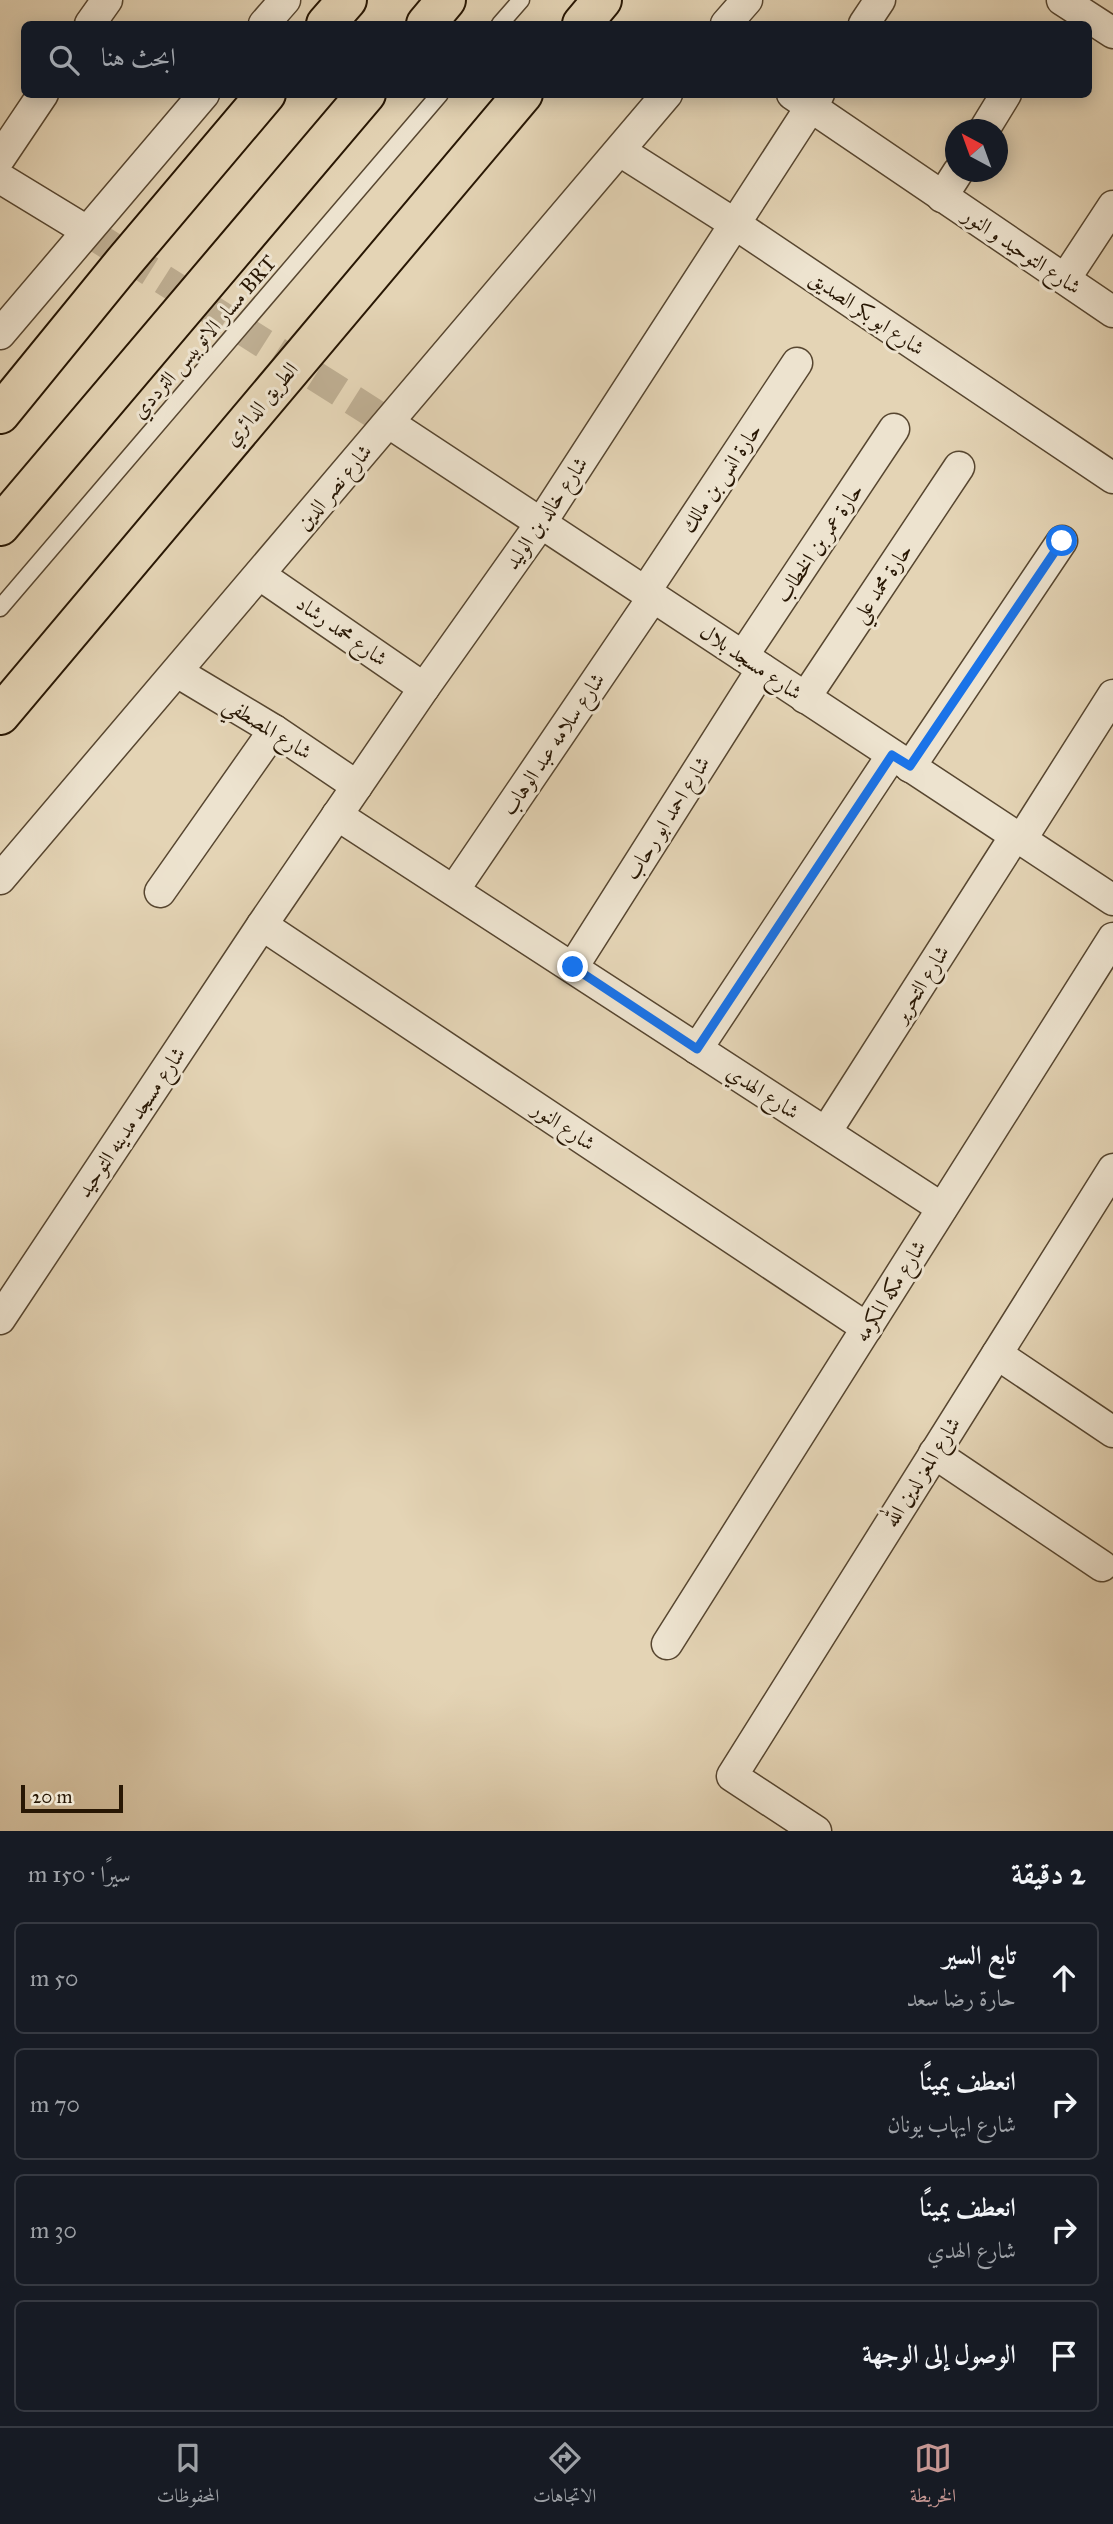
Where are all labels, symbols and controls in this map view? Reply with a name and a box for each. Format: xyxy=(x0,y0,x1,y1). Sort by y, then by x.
search box xyxy=(21,21,1092,98)
icon: search xyxy=(45,41,83,79)
text: ابحث هنا xyxy=(101,41,176,73)
north arrow xyxy=(945,119,1008,182)
street label: شارع التوحيد و النور xyxy=(954,201,1086,304)
street label: مسار الاتوبيس الترددي BRT xyxy=(126,250,284,426)
street label: شارع ابو بكر الصديق xyxy=(802,265,930,365)
street label: الطريق الدائري xyxy=(218,357,306,453)
street label: حارة انس بن مالك xyxy=(675,418,768,538)
street label: شارع نصر الدين xyxy=(290,439,381,539)
street label: شارع خالد بن الوليد xyxy=(499,452,597,577)
street label: حارة عمر بن الخطاب xyxy=(769,478,869,608)
route start xyxy=(1046,525,1077,556)
street label: حارة محمد علي xyxy=(846,538,924,632)
street label: شارع محمد رشاد xyxy=(289,590,393,676)
street label: شارع مسجد بلال xyxy=(692,618,807,710)
street label: شارع سلامه عبد الوهاب xyxy=(496,668,615,823)
street label: شارع المصطفي xyxy=(216,691,317,771)
street label: شارع احمد ابو رحاب xyxy=(619,751,720,887)
street label: شارع التحرير xyxy=(886,941,959,1032)
route end xyxy=(557,951,588,982)
street label: شارع مسجد مدينه التوحيد xyxy=(71,1042,195,1205)
street label: شارع الهدي xyxy=(719,1059,804,1129)
street label: شارع النور xyxy=(523,1095,600,1160)
street label: شارع مكه المكرمه xyxy=(848,1235,936,1349)
street label: شارع المعز لدين الله xyxy=(874,1410,970,1535)
scale bar xyxy=(21,1782,122,1814)
text: 20 m xyxy=(32,1785,73,1808)
text: 2 دقيقة xyxy=(1011,1856,1085,1892)
text: سيرًا · 150 m xyxy=(28,1860,131,1888)
text: تابع السير xyxy=(943,1939,1016,1971)
icon: ahead xyxy=(1045,1959,1083,1997)
text: 50 m xyxy=(30,1964,78,1992)
text: حارة رضا سعد xyxy=(906,1984,1016,2012)
text: انعطف يمينًا xyxy=(920,2065,1016,2097)
icon: right xyxy=(1045,2085,1083,2123)
text: 70 m xyxy=(30,2090,80,2118)
text: شارع ايهاب يونان xyxy=(887,2110,1016,2138)
text: انعطف يمينًا xyxy=(920,2191,1016,2223)
icon: right xyxy=(1045,2211,1083,2249)
text: 30 m xyxy=(30,2216,77,2244)
text: شارع الهدي xyxy=(927,2236,1016,2264)
icon: arrive xyxy=(1045,2337,1083,2375)
text: الوصول إلى الوجهة xyxy=(862,2338,1016,2370)
tab: المحفوظات xyxy=(157,2439,219,2514)
tab: الاتجاهات xyxy=(533,2439,596,2514)
tab: الخريطة xyxy=(910,2439,956,2514)

